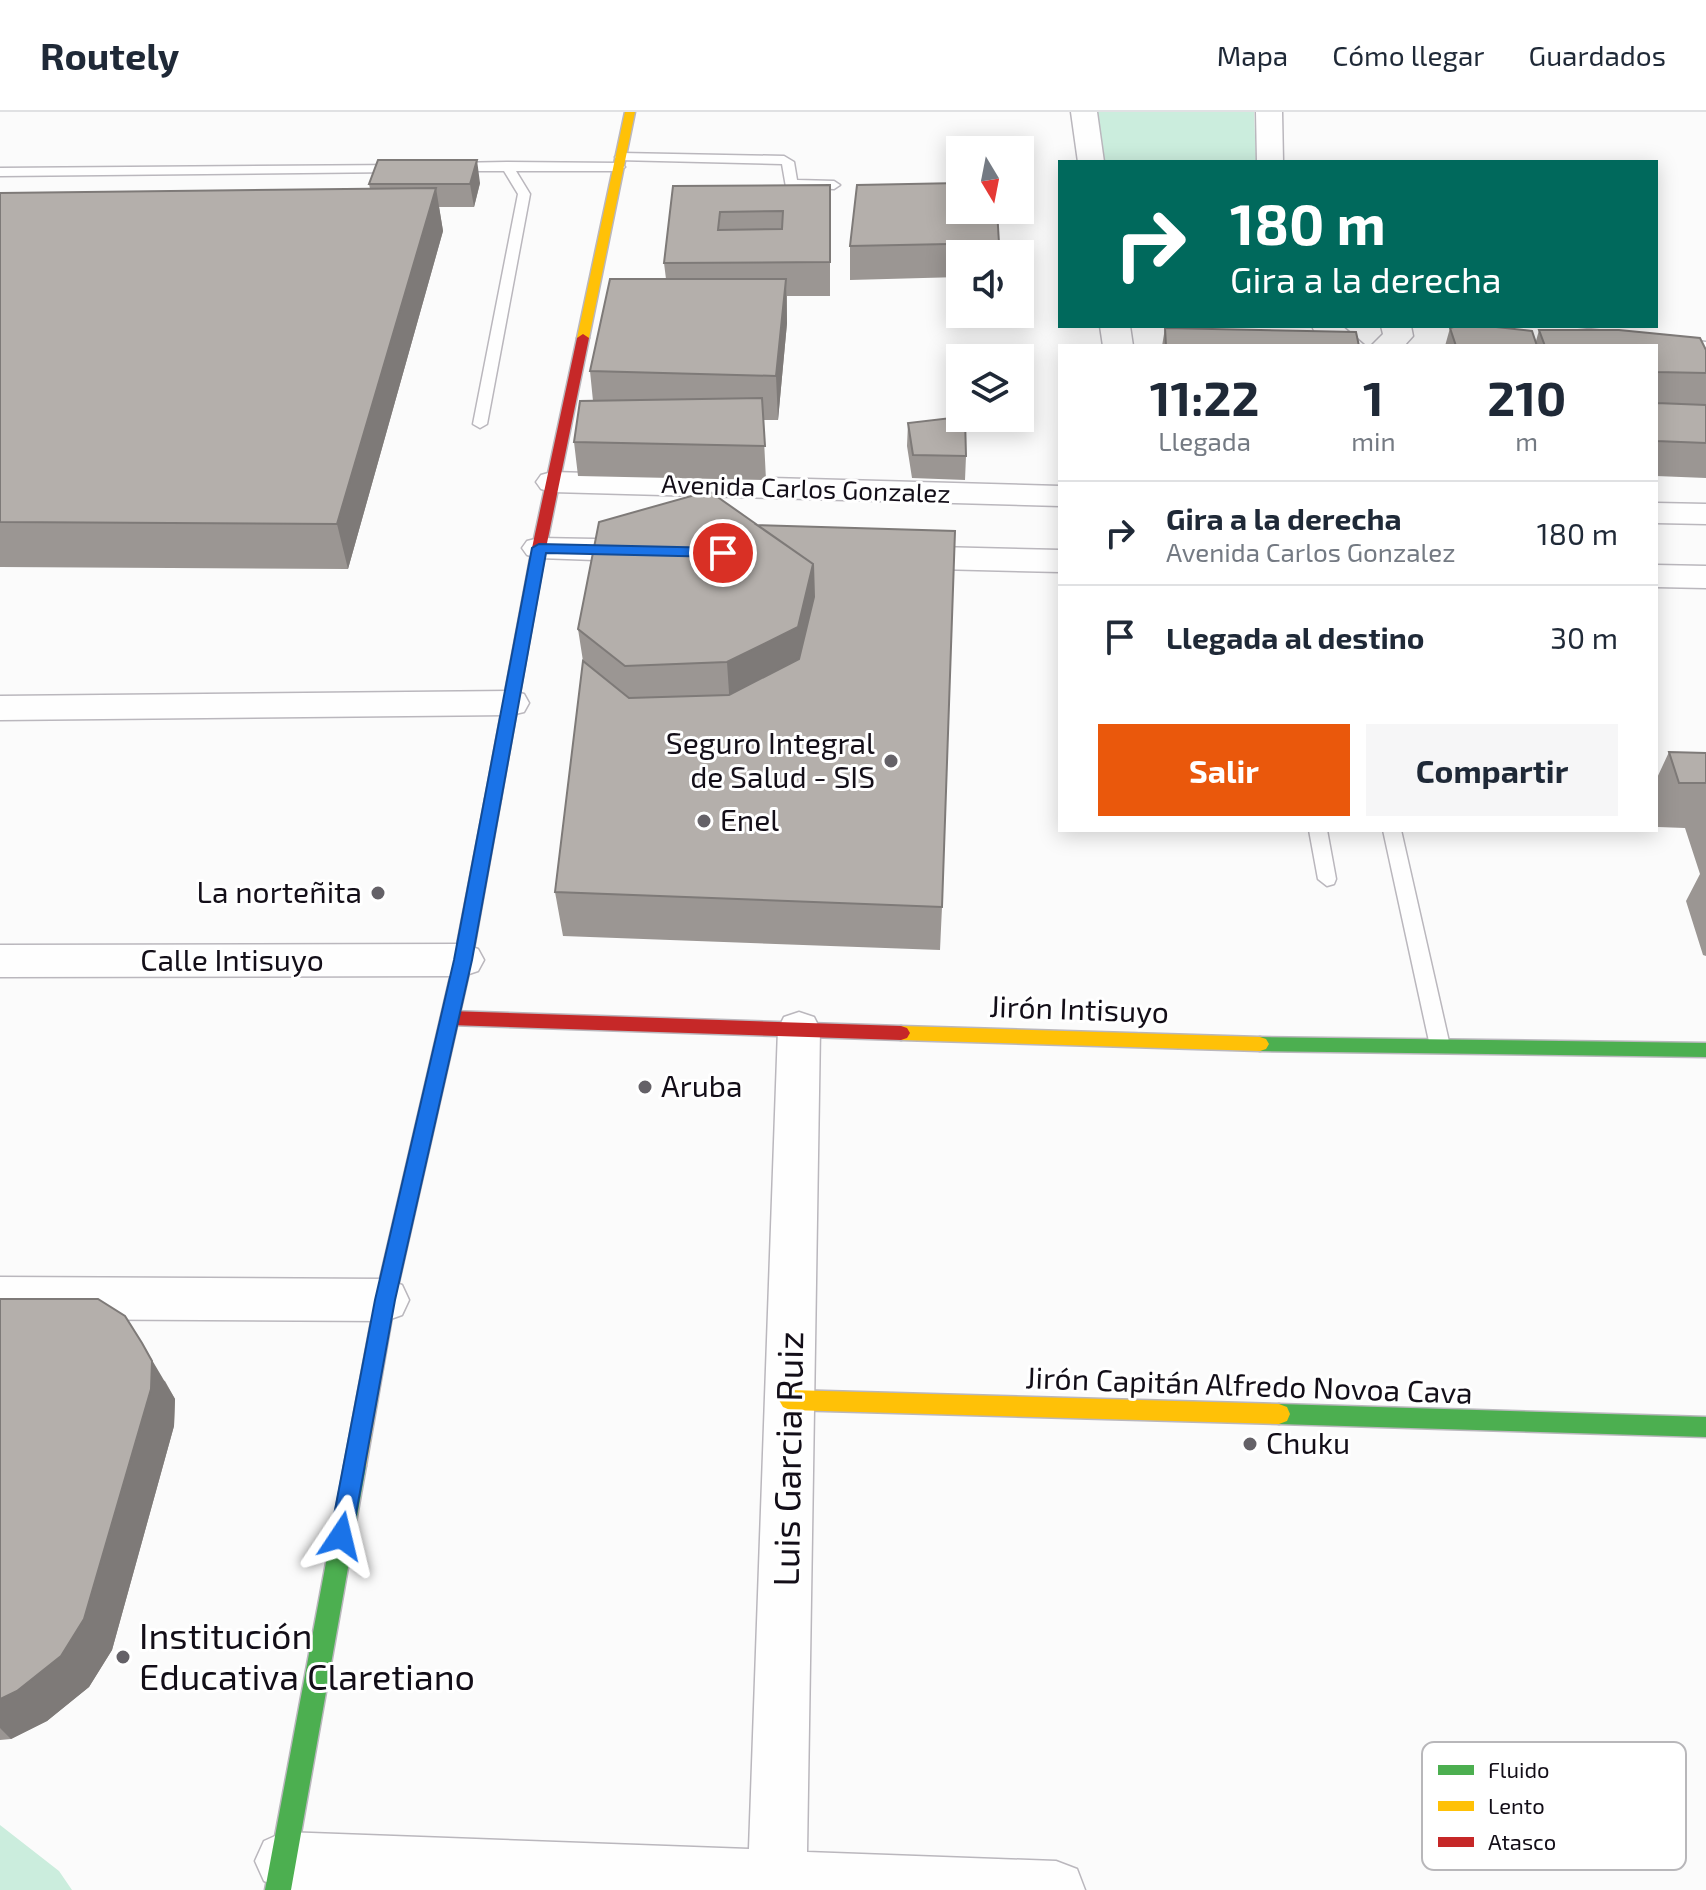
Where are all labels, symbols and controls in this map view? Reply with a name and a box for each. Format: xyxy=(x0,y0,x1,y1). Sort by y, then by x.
text: Routely xyxy=(40,32,179,78)
text: Mapa xyxy=(1217,38,1288,72)
text: Cómo llegar xyxy=(1332,38,1485,72)
text: Guardados xyxy=(1529,38,1666,72)
north arrow xyxy=(946,136,1034,224)
map controls xyxy=(946,136,1034,432)
text: 180 m xyxy=(1230,189,1386,256)
icon: right xyxy=(1098,192,1202,296)
button: sound xyxy=(946,240,1034,328)
text: Gira a la derecha xyxy=(1230,257,1502,300)
button: layers xyxy=(946,344,1034,432)
text: 11:22 xyxy=(1150,368,1259,426)
text: 1 xyxy=(1363,368,1384,426)
text: 210 xyxy=(1487,368,1566,426)
text: Llegada xyxy=(1158,425,1251,456)
text: min xyxy=(1351,425,1396,456)
text: m xyxy=(1515,425,1538,456)
street label: Avenida Carlos Gonzalez xyxy=(661,467,951,508)
text: Gira a la derecha xyxy=(1166,500,1402,536)
icon: right xyxy=(1098,511,1142,555)
text: 180 m xyxy=(1537,515,1618,551)
pin xyxy=(689,519,757,587)
icon: arrive xyxy=(701,531,745,575)
text: Avenida Carlos Gonzalez xyxy=(1166,536,1455,567)
icon: arrive xyxy=(1098,615,1142,659)
text: Llegada al destino xyxy=(1166,619,1425,655)
text: 30 m xyxy=(1550,619,1618,655)
place label: Seguro Integral de Salud - SIS xyxy=(666,724,875,794)
button: Salir xyxy=(1098,724,1350,816)
button: Compartir xyxy=(1366,724,1618,816)
marker: Seguro Integral de Salud - SIS xyxy=(882,752,900,770)
place label: Enel xyxy=(720,801,779,837)
marker: Enel xyxy=(695,812,713,830)
place label: La norteñita xyxy=(197,873,362,909)
marker: La norteñita xyxy=(369,884,387,902)
street label: Calle Intisuyo xyxy=(140,941,324,977)
street label: Jirón Intisuyo xyxy=(989,987,1169,1029)
place label: Aruba xyxy=(661,1067,742,1103)
marker: Aruba xyxy=(636,1078,654,1096)
street label: Luis Garcia Ruiz xyxy=(763,1331,810,1587)
street label: Jirón Capitán Alfredo Novoa Cava xyxy=(1025,1358,1473,1410)
place label: Chuku xyxy=(1266,1424,1350,1460)
marker: Chuku xyxy=(1241,1435,1259,1453)
position arrow xyxy=(299,1494,383,1578)
place label: Institución Educativa Claretiano xyxy=(139,1613,475,1697)
marker: Institución Educativa Claretiano xyxy=(114,1648,132,1666)
legend xyxy=(1422,1742,1686,1870)
text: Fluido xyxy=(1488,1756,1550,1782)
text: Lento xyxy=(1488,1792,1545,1818)
text: Atasco xyxy=(1488,1828,1556,1854)

